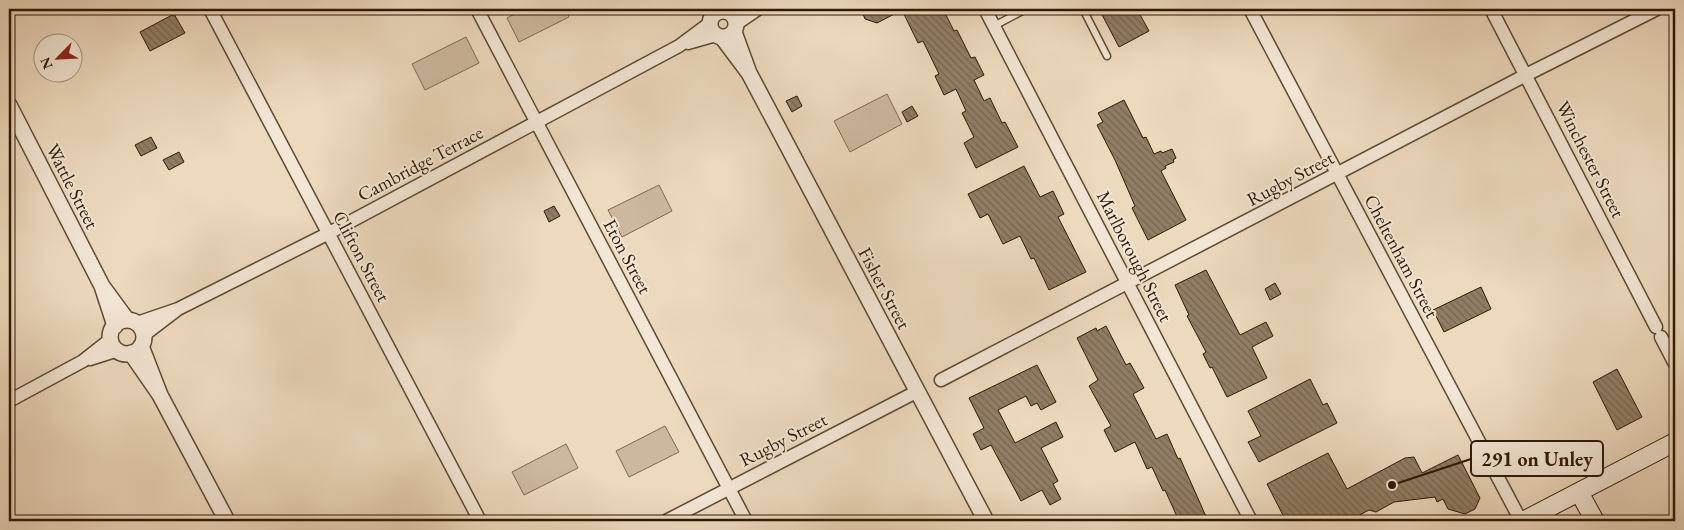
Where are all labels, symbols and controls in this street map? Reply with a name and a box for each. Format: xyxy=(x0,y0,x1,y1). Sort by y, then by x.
north arrow xyxy=(32,32,82,82)
text: N xyxy=(35,54,57,72)
street label: Winchester Street xyxy=(1550,97,1631,222)
street label: Cambridge Terrace xyxy=(353,120,487,207)
street label: Wattle Street xyxy=(40,139,105,233)
street label: Rugby Street xyxy=(1242,145,1338,212)
street label: Marlborough Street xyxy=(1091,186,1178,326)
street label: Cheltenham Street xyxy=(1359,190,1445,322)
street label: Clifton Street xyxy=(327,206,396,306)
street label: Eton Street xyxy=(597,214,658,298)
street label: Fisher Street xyxy=(852,243,917,334)
street label: Rugby Street xyxy=(735,407,831,472)
callout: 291 on Unley xyxy=(1471,441,1603,476)
text: 291 on Unley xyxy=(1481,446,1593,472)

